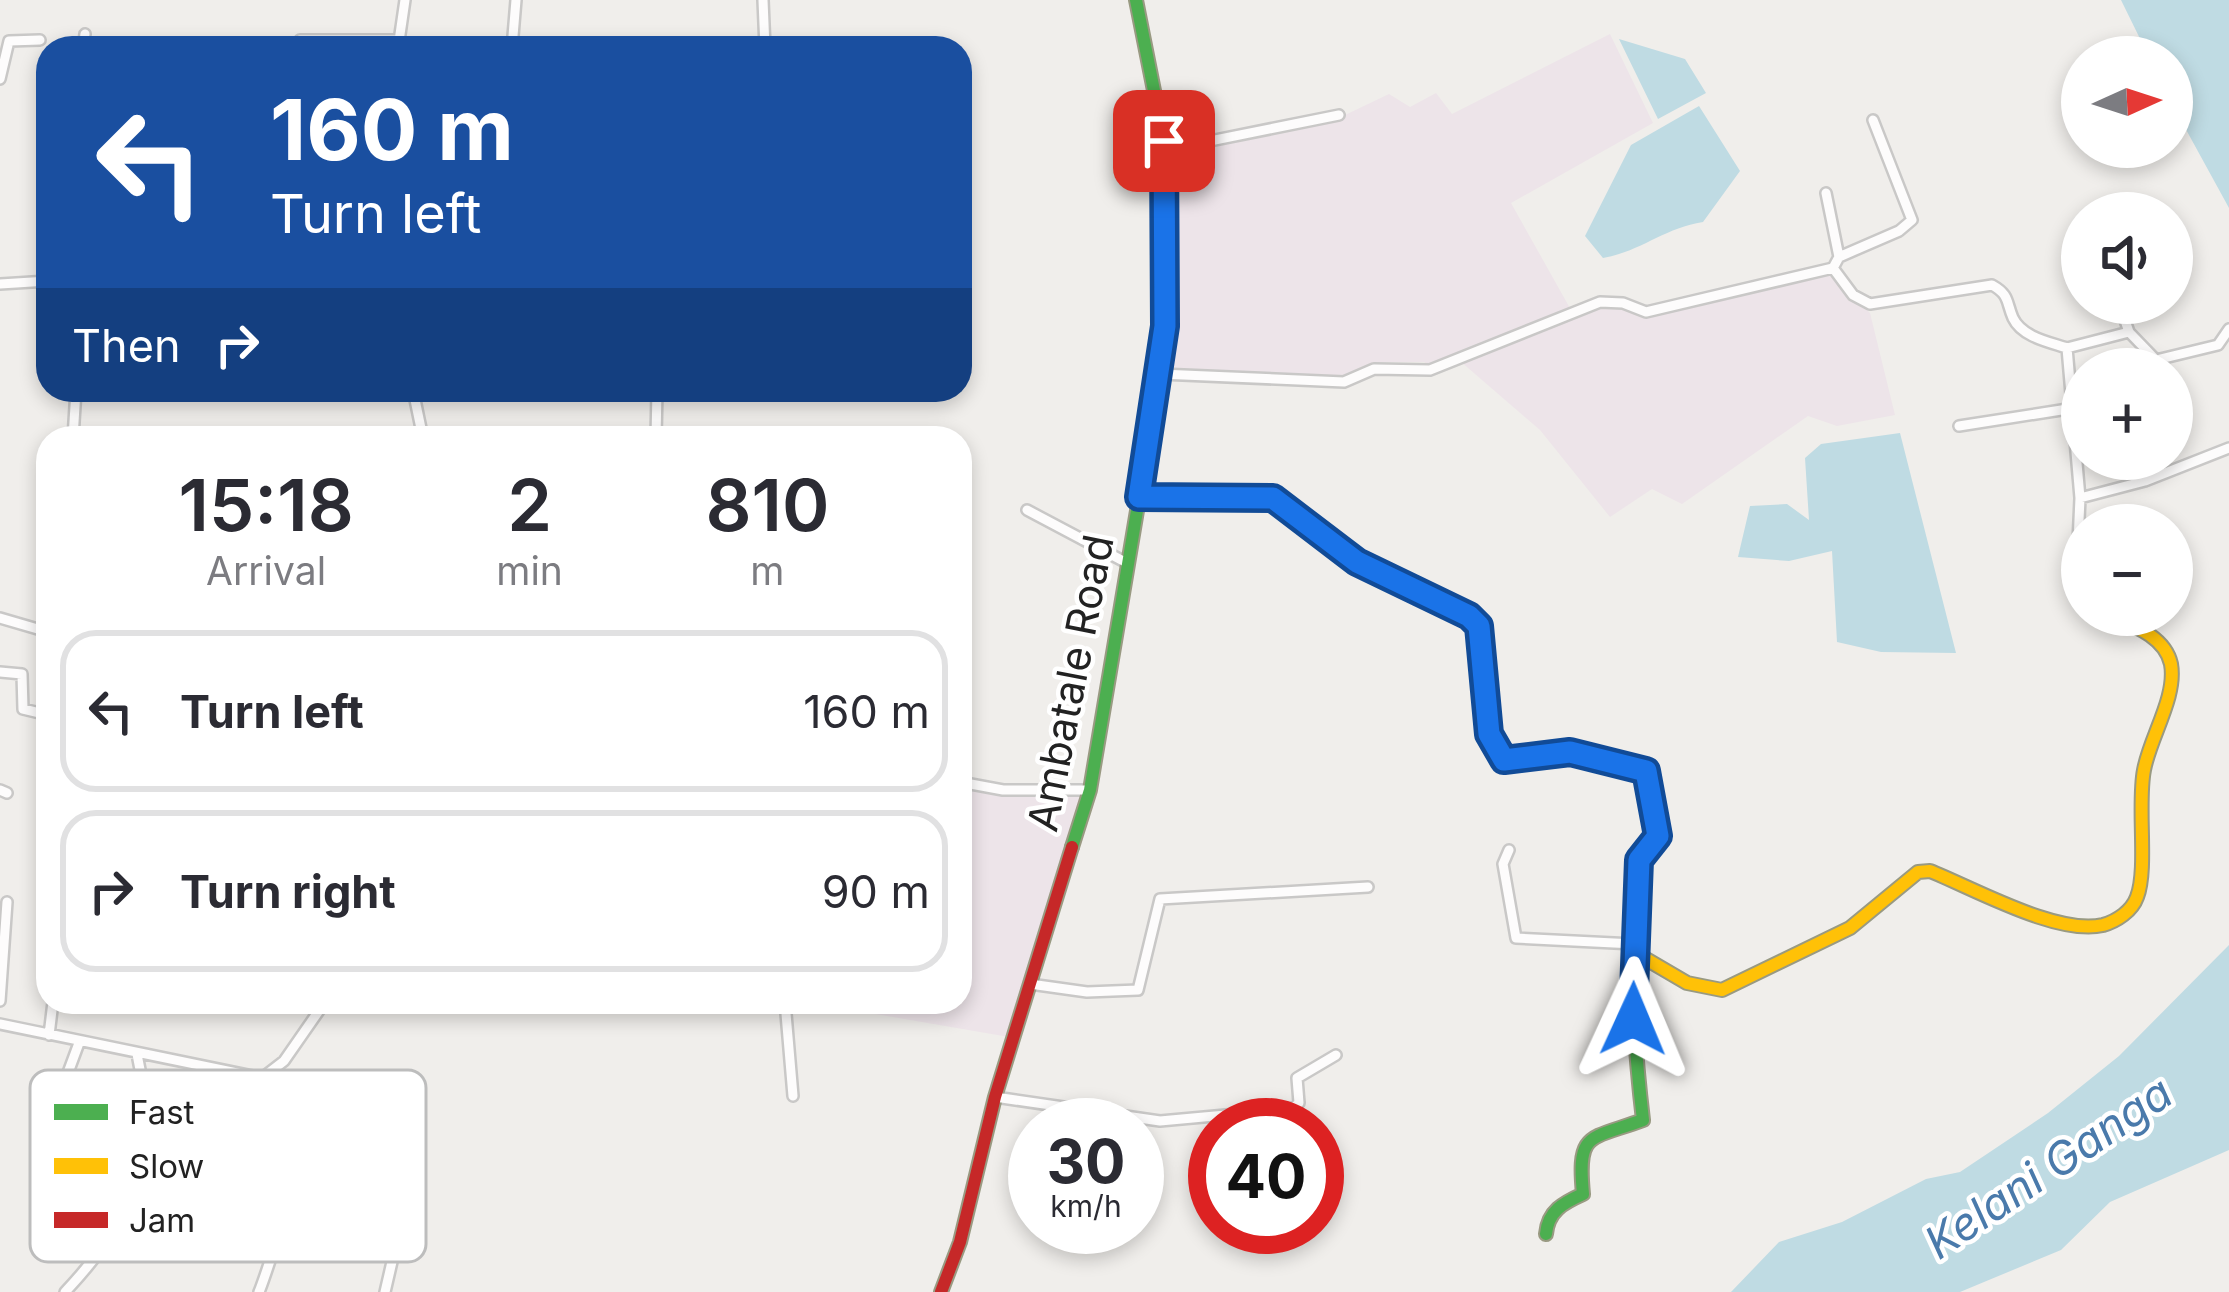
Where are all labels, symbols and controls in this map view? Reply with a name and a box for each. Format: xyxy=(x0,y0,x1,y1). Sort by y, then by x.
north arrow xyxy=(2061,36,2193,168)
map controls xyxy=(2061,36,2193,636)
text: 160 m xyxy=(270,79,514,180)
icon: left xyxy=(72,84,228,240)
pin xyxy=(1113,90,1215,192)
icon: arrive xyxy=(1131,108,1197,174)
text: Turn left xyxy=(270,181,481,246)
button: sound xyxy=(2061,192,2193,324)
icon: right xyxy=(204,312,270,378)
text: Then xyxy=(72,318,180,373)
button: + xyxy=(2061,348,2193,480)
text: 15:18 xyxy=(179,461,354,548)
text: 2 xyxy=(507,461,552,548)
text: 810 xyxy=(705,461,829,548)
button: − xyxy=(2061,504,2193,636)
street label: Ambatale Road xyxy=(1016,530,1124,836)
text: Arrival xyxy=(206,547,326,594)
text: min xyxy=(496,547,563,594)
text: m xyxy=(750,547,785,594)
icon: left xyxy=(78,678,144,744)
text: Turn left xyxy=(180,684,364,739)
text: 160 m xyxy=(803,684,930,739)
icon: right xyxy=(78,858,144,924)
text: Turn right xyxy=(180,864,396,919)
text: 90 m xyxy=(822,864,930,919)
position arrow xyxy=(1570,956,1696,1082)
water label: Kelani Ganga xyxy=(1914,1064,2182,1270)
legend xyxy=(30,1070,426,1262)
text: Fast xyxy=(129,1092,195,1132)
speed limit sign: 40 xyxy=(1188,1098,1344,1254)
text: 30 xyxy=(1046,1125,1126,1197)
text: Slow xyxy=(129,1146,204,1186)
text: km/h xyxy=(1050,1188,1122,1224)
text: Jam xyxy=(129,1200,195,1240)

